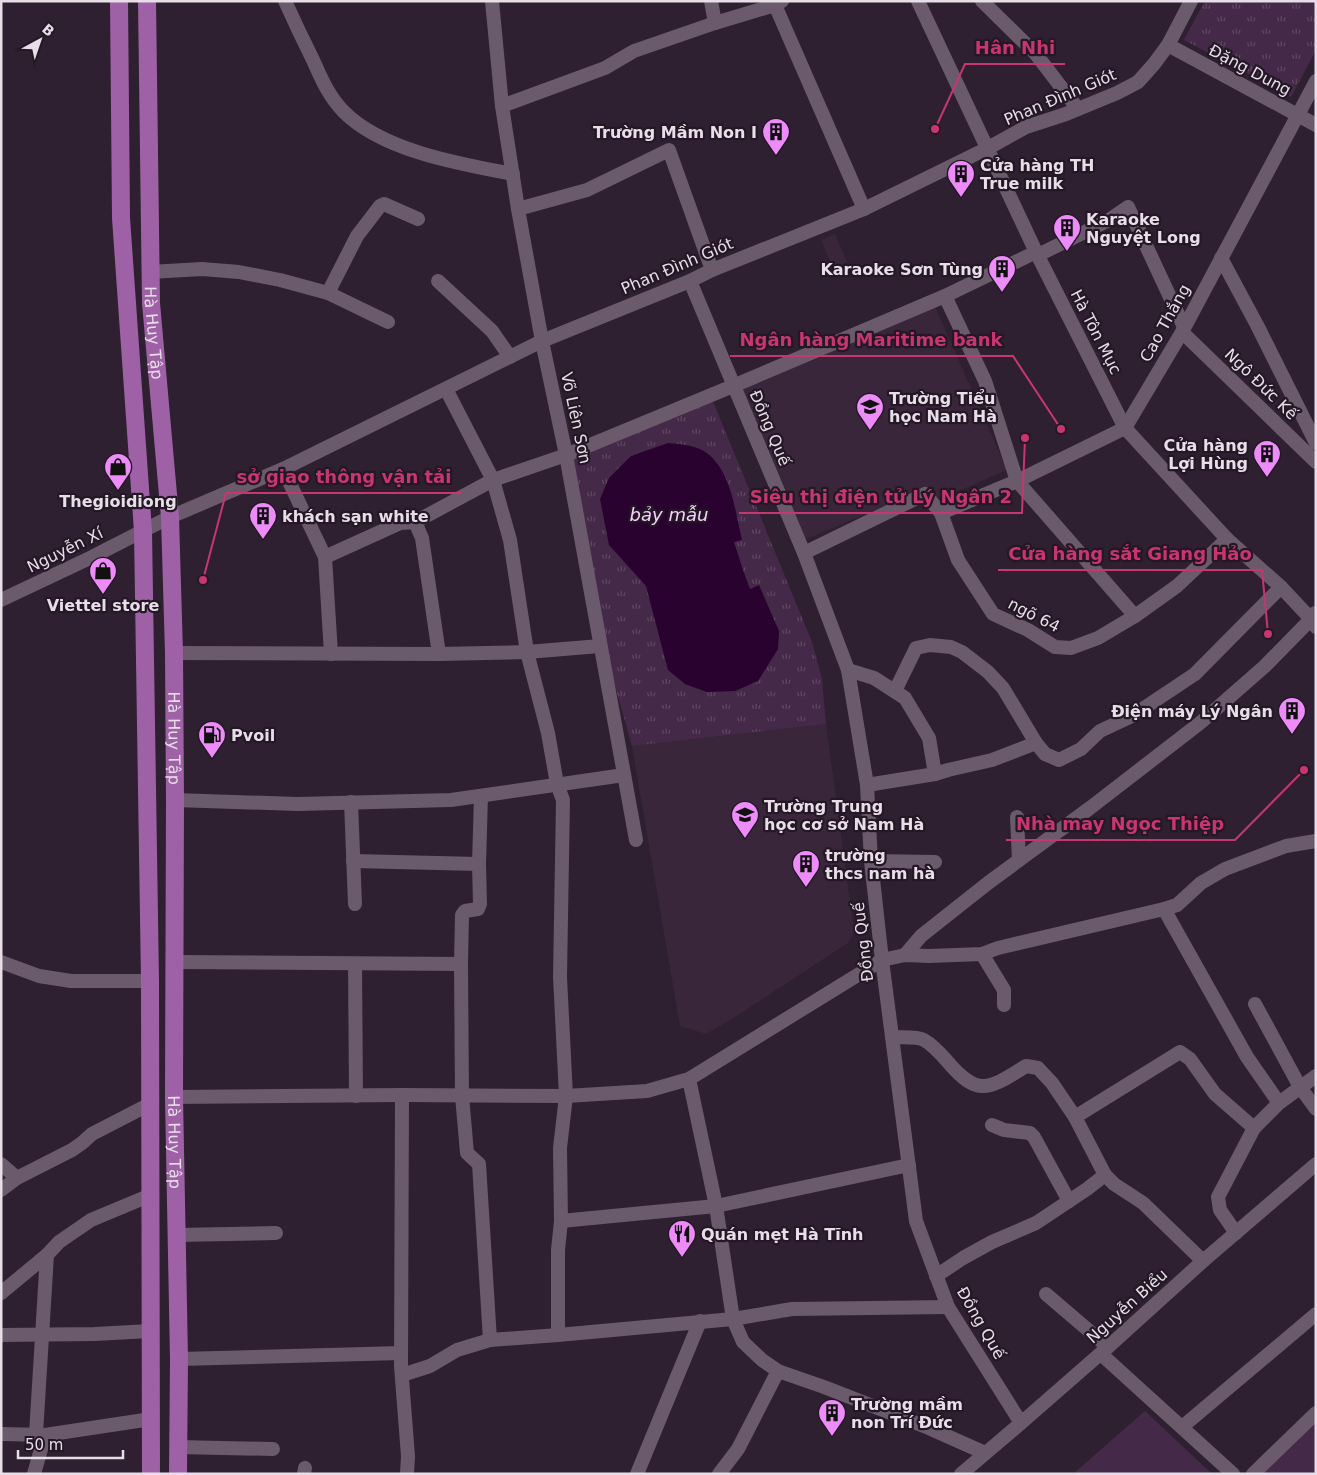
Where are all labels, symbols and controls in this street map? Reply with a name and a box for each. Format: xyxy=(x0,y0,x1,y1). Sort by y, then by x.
north arrow xyxy=(15,15,65,65)
text: B xyxy=(39,20,58,40)
callout: Hân Nhi xyxy=(965,31,1065,64)
text: Hân Nhi xyxy=(975,37,1055,58)
street label: Đặng Dung xyxy=(1206,40,1294,100)
street label: Phan Đình Giót xyxy=(1001,65,1119,129)
building icon: Trường Mầm Non I xyxy=(761,117,791,156)
place label: Trường Mầm Non I xyxy=(593,123,757,142)
place label: Cửa hàng TH True milk xyxy=(980,156,1094,193)
building icon: Cửa hàng TH True milk xyxy=(946,159,976,198)
place label: Karaoke Nguyệt Long xyxy=(1086,210,1201,247)
building icon: Karaoke Nguyệt Long xyxy=(1052,213,1082,252)
street label: Phan Đình Giót xyxy=(618,234,736,298)
building icon: Karaoke Sơn Tùng xyxy=(987,254,1017,293)
place label: Karaoke Sơn Tùng xyxy=(820,260,983,279)
street label: Cao Thắng xyxy=(1136,281,1194,365)
street label: Hà Huy Tập xyxy=(141,286,167,380)
street label: Hà Tôn Mục xyxy=(1067,287,1125,377)
callout: Ngân hàng Maritime bank xyxy=(730,323,1013,356)
text: Ngân hàng Maritime bank xyxy=(739,329,1004,350)
street label: Ngô Đức Kế xyxy=(1221,345,1301,424)
street label: Võ Liên Sơn xyxy=(557,370,595,466)
street label: Đồng Quế xyxy=(746,387,794,469)
place label: Trường Tiểu học Nam Hà xyxy=(889,389,997,426)
school or university icon: Trường Tiểu học Nam Hà xyxy=(855,392,885,431)
place label: Cửa hàng Lợi Hùng xyxy=(1163,436,1248,473)
building icon: Cửa hàng Lợi Hùng xyxy=(1252,439,1282,478)
shop icon: Thegioidiong xyxy=(103,452,133,491)
callout: sở giao thông vận tải xyxy=(226,460,461,493)
text: sở giao thông vận tải xyxy=(237,466,451,487)
callout: Siêu thị điện tử Lý Ngân 2 xyxy=(739,480,1022,513)
text: Siêu thị điện tử Lý Ngân 2 xyxy=(750,486,1012,507)
place label: Thegioidiong xyxy=(59,492,177,511)
building icon: khách sạn white xyxy=(248,501,278,540)
water label: bảy mẫu xyxy=(630,504,708,525)
place label: khách sạn white xyxy=(282,507,429,526)
street label: Nguyễn Xí xyxy=(24,523,107,577)
callout: Cửa hàng sắt Giang Hảo xyxy=(998,537,1262,570)
text: Cửa hàng sắt Giang Hảo xyxy=(1008,543,1252,564)
shop icon: Viettel store xyxy=(88,556,118,595)
street label: ngõ 64 xyxy=(1005,594,1063,636)
place label: Viettel store xyxy=(47,596,159,615)
street label: Hà Huy Tập xyxy=(165,691,184,785)
building icon: Điện máy Lý Ngân xyxy=(1277,696,1307,735)
place label: Điện máy Lý Ngân xyxy=(1111,702,1273,721)
fuel station icon: Pvoil xyxy=(197,720,227,759)
place label: Pvoil xyxy=(231,726,275,745)
place label: Trường Trung học cơ sở Nam Hà xyxy=(764,797,924,834)
school or university icon: Trường Trung học cơ sở Nam Hà xyxy=(730,800,760,839)
callout: Nhà may Ngọc Thiệp xyxy=(1006,807,1235,840)
text: Nhà may Ngọc Thiệp xyxy=(1016,813,1224,834)
place label: trường thcs nam hà xyxy=(825,846,935,883)
building icon: trường thcs nam hà xyxy=(791,849,821,888)
street label: Đồng Quế xyxy=(849,901,877,983)
street label: Hà Huy Tập xyxy=(164,1095,185,1189)
restaurant icon: Quán mẹt Hà Tĩnh xyxy=(667,1219,697,1258)
place label: Quán mẹt Hà Tĩnh xyxy=(701,1225,863,1244)
street label: Nguyễn Biểu xyxy=(1083,1265,1171,1347)
street label: Đồng Quế xyxy=(953,1284,1009,1363)
place label: Trường mầm non Trí Đức xyxy=(851,1395,963,1432)
building icon: Trường mầm non Trí Đức xyxy=(817,1398,847,1437)
scale bar xyxy=(18,1428,122,1460)
text: 50 m xyxy=(25,1436,63,1454)

